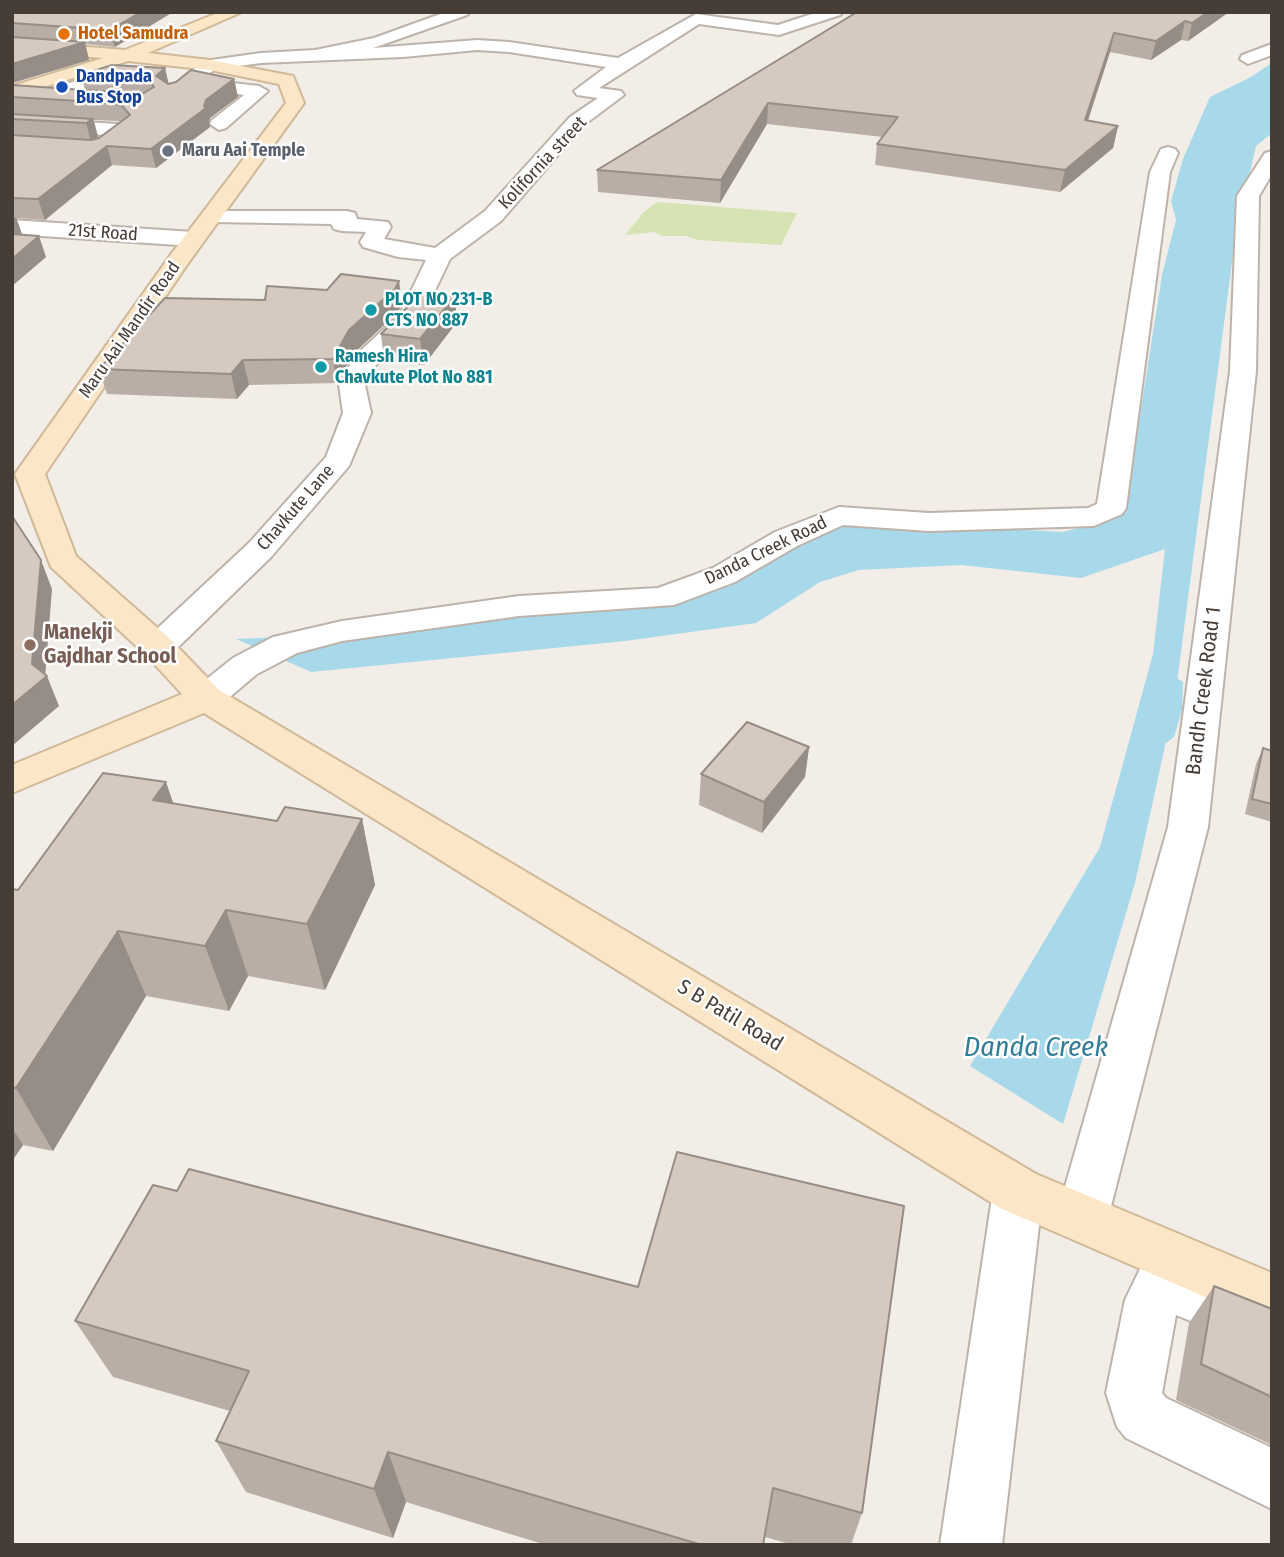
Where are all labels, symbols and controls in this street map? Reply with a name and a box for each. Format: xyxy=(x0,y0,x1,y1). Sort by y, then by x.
place label: Hotel Samudra xyxy=(78,23,188,45)
marker: Hotel Samudra xyxy=(56,26,72,42)
place label: Dandpada Bus Stop xyxy=(76,66,152,108)
marker: Dandpada Bus Stop xyxy=(54,79,70,95)
street label: Kolifornia street xyxy=(494,112,592,214)
place label: Maru Aai Temple xyxy=(182,140,305,162)
marker: Maru Aai Temple xyxy=(160,143,176,159)
street label: 21st Road xyxy=(67,220,139,246)
street label: Maru Aai Mandir Road xyxy=(75,258,185,402)
place label: PLOT NO 231-B CTS NO 887 xyxy=(385,289,492,332)
marker: PLOT NO 231-B CTS NO 887 xyxy=(363,302,379,318)
place label: Ramesh Hira Chavkute Plot No 881 xyxy=(335,346,493,388)
marker: Ramesh Hira Chavkute Plot No 881 xyxy=(313,359,329,375)
street label: Chavkute Lane xyxy=(253,461,339,555)
street label: Danda Creek Road xyxy=(701,512,831,590)
street label: Bandh Creek Road 1 xyxy=(1181,605,1227,777)
place label: Manekji Gajdhar School xyxy=(44,620,176,670)
marker: Manekji Gajdhar School xyxy=(22,637,38,653)
street label: S B Patil Road xyxy=(673,975,787,1057)
water label: Danda Creek xyxy=(964,1031,1108,1065)

